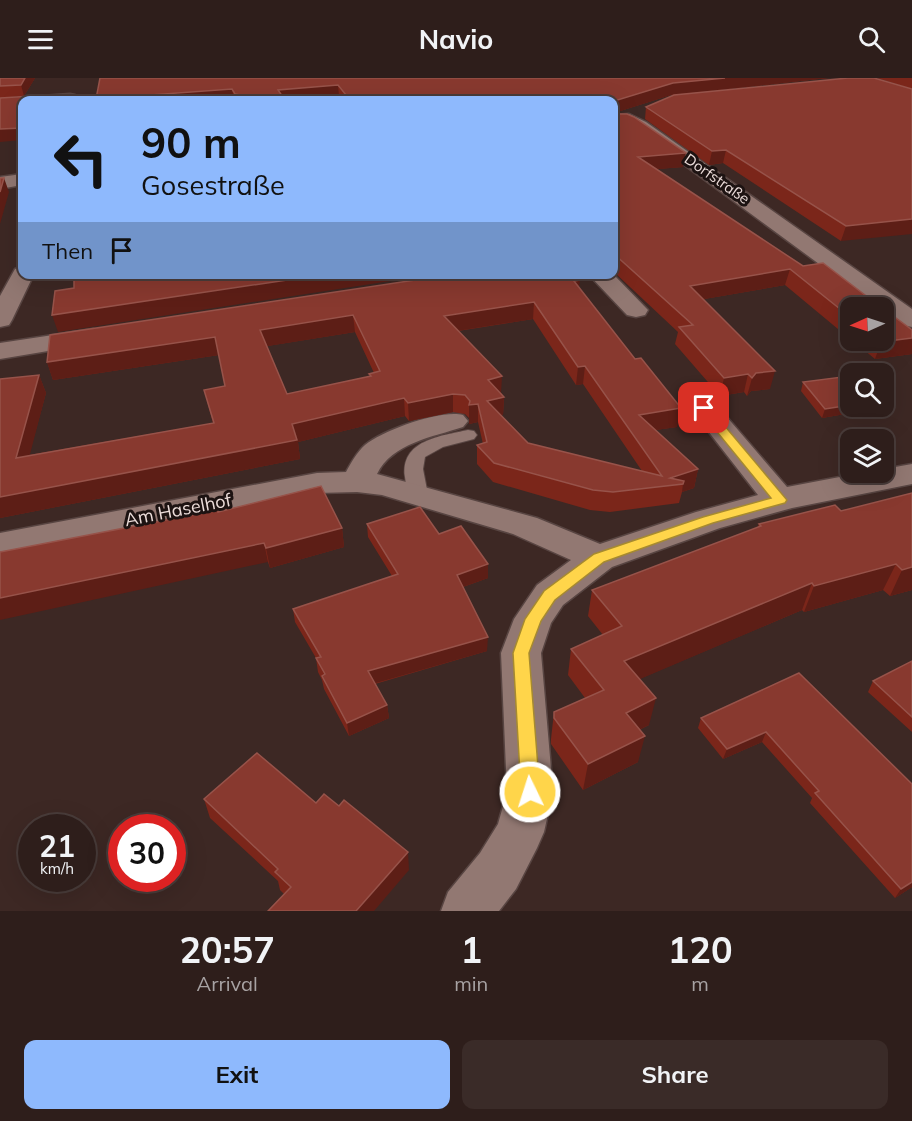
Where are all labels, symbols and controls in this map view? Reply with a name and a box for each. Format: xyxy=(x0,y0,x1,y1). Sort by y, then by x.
text: Navio xyxy=(419,22,493,56)
icon: menu xyxy=(24,23,57,56)
icon: search xyxy=(855,23,888,56)
text: 90 m xyxy=(141,116,241,169)
icon: left xyxy=(42,120,120,198)
street label: Dorfstraße xyxy=(681,149,754,208)
text: Gosestraße xyxy=(141,168,285,202)
icon: arrive xyxy=(105,234,138,267)
text: Then xyxy=(42,237,93,265)
north arrow xyxy=(840,297,894,351)
map controls xyxy=(840,297,894,483)
button: search xyxy=(840,363,894,417)
pin xyxy=(678,382,729,433)
icon: arrive xyxy=(687,391,720,424)
button: layers xyxy=(840,429,894,483)
street label: Am Haselhof xyxy=(123,488,234,531)
position arrow xyxy=(498,760,562,824)
speed limit sign: 30 xyxy=(108,814,186,892)
text: 21 xyxy=(39,827,75,865)
text: km/h xyxy=(40,859,74,878)
text: 20:57 xyxy=(179,927,275,972)
text: 1 xyxy=(460,927,482,972)
text: 120 xyxy=(668,927,733,972)
text: Arrival xyxy=(197,971,258,996)
text: min xyxy=(454,971,488,996)
text: m xyxy=(691,971,709,996)
button: Exit xyxy=(24,1040,450,1109)
button: Share xyxy=(462,1040,888,1109)

